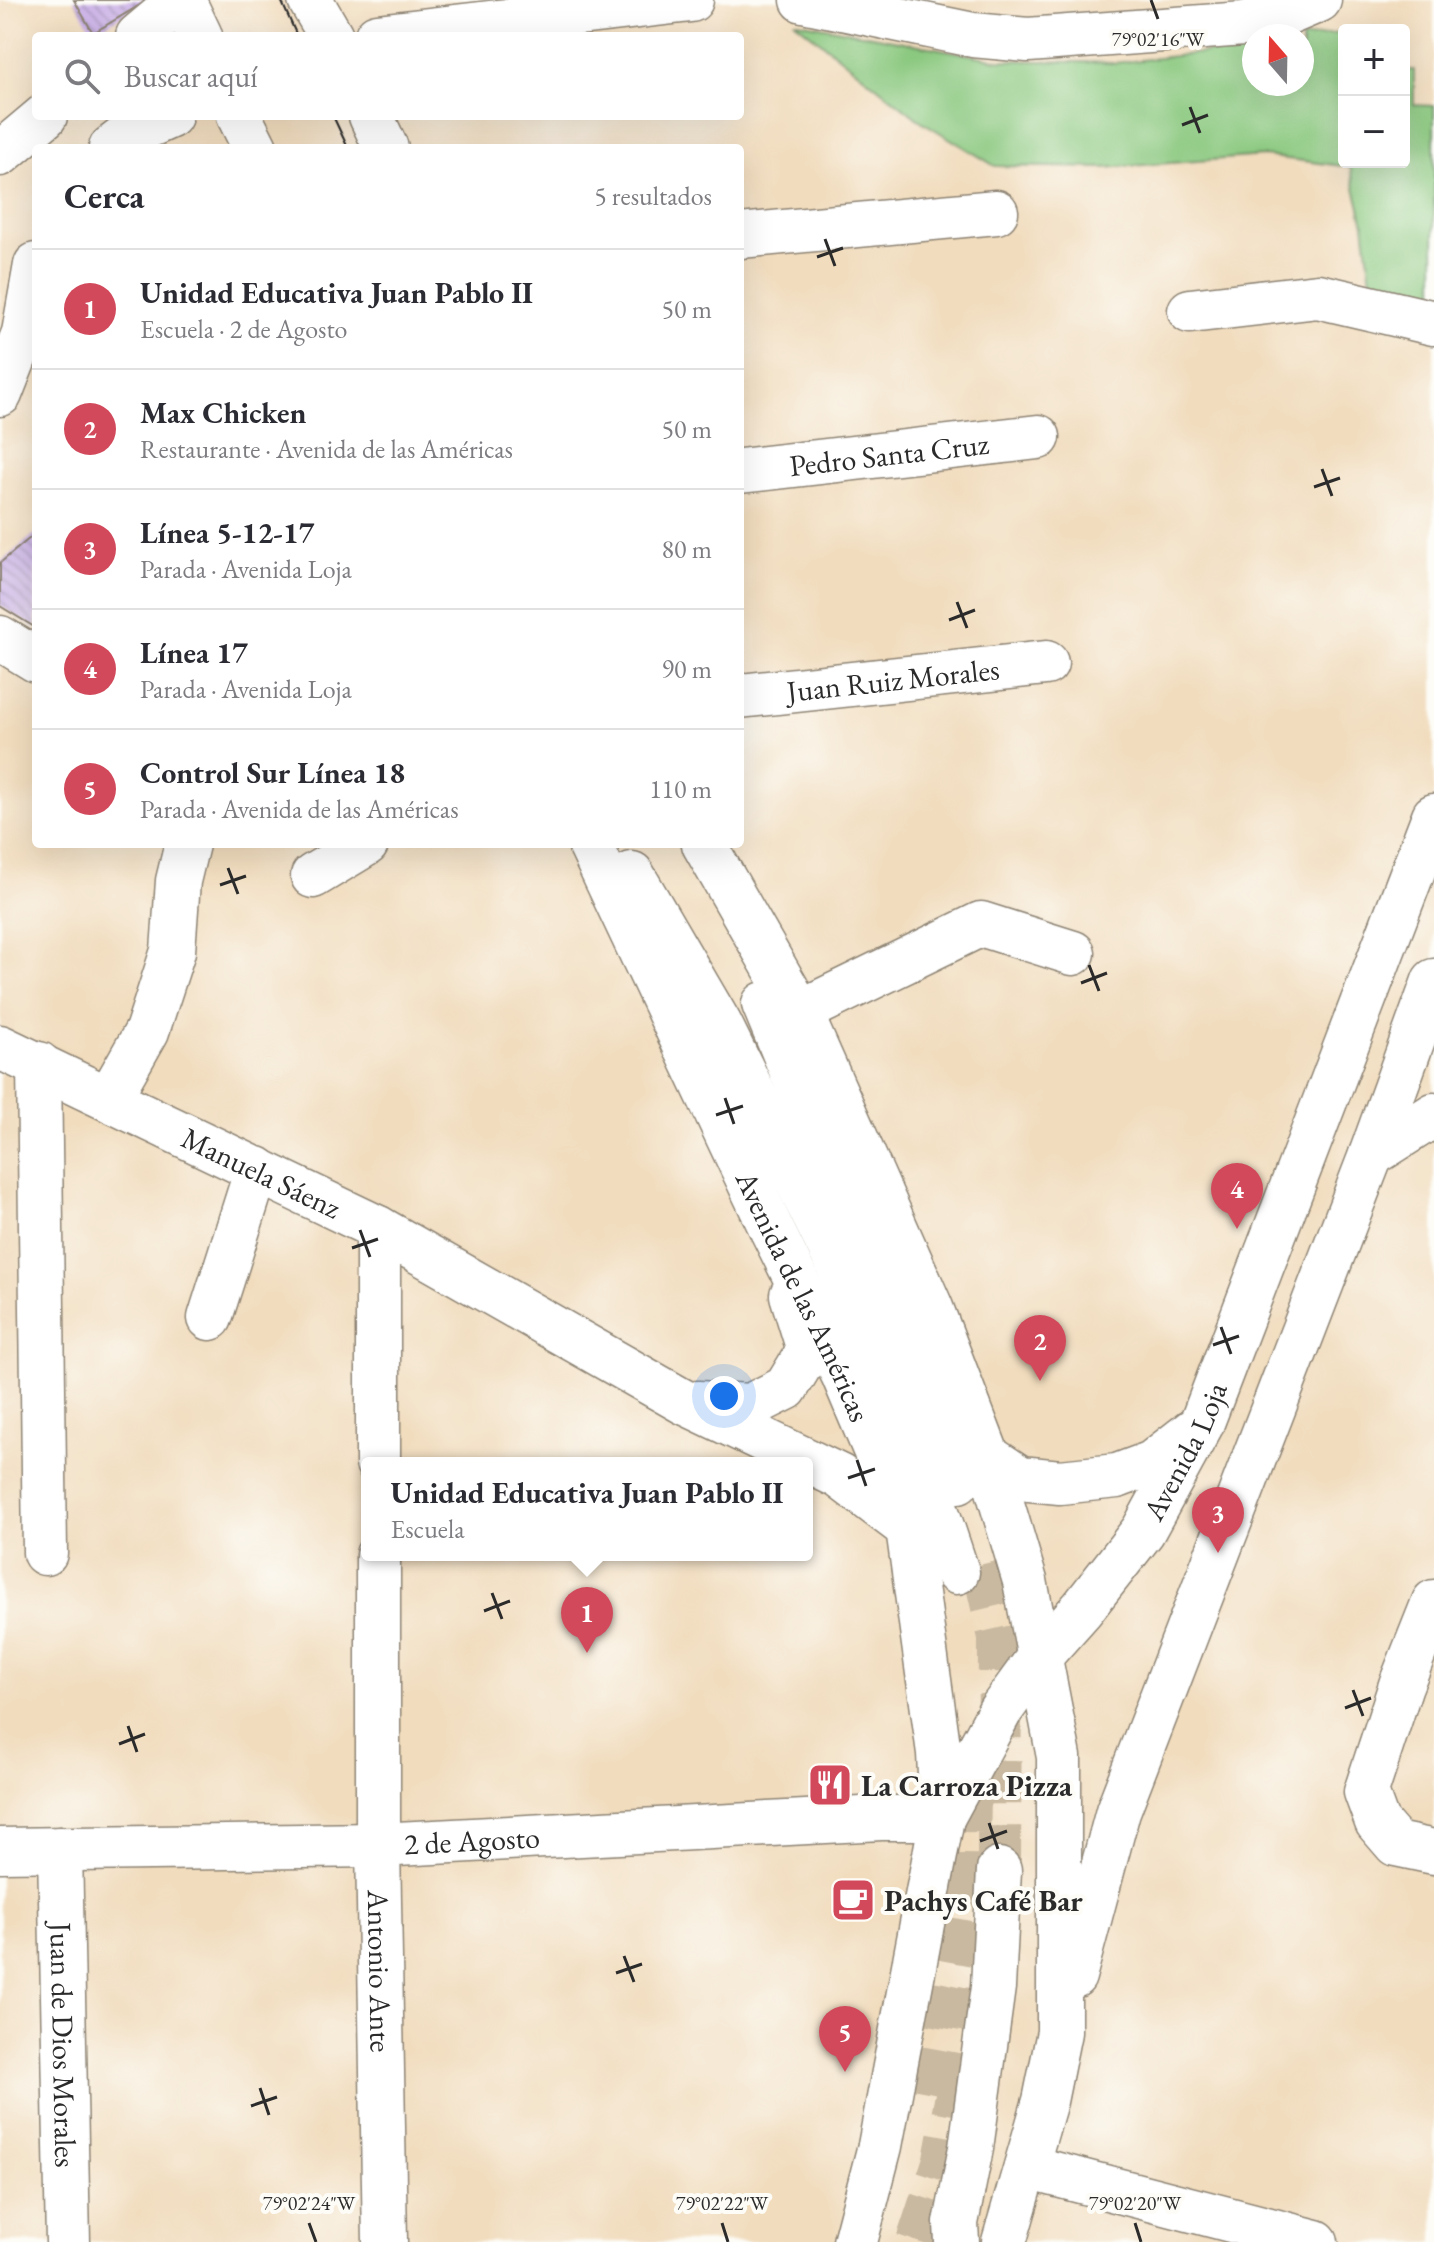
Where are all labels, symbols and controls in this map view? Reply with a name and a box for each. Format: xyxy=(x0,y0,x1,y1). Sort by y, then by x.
north arrow xyxy=(1242,24,1314,96)
map controls xyxy=(1338,24,1410,168)
button: + xyxy=(1338,24,1410,96)
text: 79°02'16"W xyxy=(1112,26,1205,52)
search box xyxy=(32,32,744,120)
icon: search xyxy=(60,54,104,98)
text: Buscar aquí xyxy=(124,57,258,96)
button: − xyxy=(1338,96,1410,168)
text: Cerca xyxy=(64,174,144,218)
text: 5 resultados xyxy=(594,179,712,213)
text: Unidad Educativa Juan Pablo II xyxy=(140,273,533,312)
text: 1 xyxy=(83,292,97,326)
text: 50 m xyxy=(662,292,712,326)
text: Escuela · 2 de Agosto xyxy=(140,312,347,346)
text: Max Chicken xyxy=(140,393,307,432)
text: 2 xyxy=(83,412,97,446)
text: 50 m xyxy=(662,412,712,446)
street label: Pedro Santa Cruz xyxy=(787,423,991,485)
text: Restaurante · Avenida de las Américas xyxy=(140,432,513,466)
text: Línea 5-12-17 xyxy=(140,513,314,552)
text: 3 xyxy=(83,532,97,566)
text: 80 m xyxy=(662,532,712,566)
text: Parada · Avenida Loja xyxy=(140,552,352,586)
text: Línea 17 xyxy=(140,633,248,672)
street label: Juan Ruiz Morales xyxy=(782,649,1001,711)
text: 4 xyxy=(83,652,97,686)
text: 90 m xyxy=(662,652,712,686)
text: Parada · Avenida Loja xyxy=(140,672,352,706)
text: Control Sur Línea 18 xyxy=(140,753,405,792)
text: 5 xyxy=(83,772,97,806)
text: 110 m xyxy=(649,772,712,806)
text: Parada · Avenida de las Américas xyxy=(140,792,459,826)
street label: Manuela Sáenz xyxy=(176,1118,348,1227)
street label: Avenida de las Américas xyxy=(727,1163,880,1427)
pin: 4 xyxy=(1211,1163,1263,1229)
pin: 2 xyxy=(1014,1315,1066,1381)
your location xyxy=(704,1376,744,1416)
street label: Avenida Loja xyxy=(1133,1376,1235,1528)
popup xyxy=(361,1457,813,1561)
text: Unidad Educativa Juan Pablo II xyxy=(390,1473,784,1512)
pin: 3 xyxy=(1192,1487,1244,1553)
text: Escuela xyxy=(390,1512,465,1546)
pin: 1 xyxy=(561,1587,613,1653)
restaurant icon: La Carroza Pizza xyxy=(806,1761,854,1809)
place label: La Carroza Pizza xyxy=(861,1766,1073,1805)
street label: 2 de Agosto xyxy=(403,1817,541,1863)
cafe icon: Pachys Café Bar xyxy=(829,1876,877,1924)
place label: Pachys Café Bar xyxy=(884,1881,1083,1920)
street label: Antonio Ante xyxy=(359,1888,401,2053)
street label: Juan de Dios Morales xyxy=(42,1919,86,2168)
pin: 5 xyxy=(819,2006,871,2072)
text: 79°02'24"W xyxy=(263,2190,356,2216)
text: 79°02'22"W xyxy=(676,2190,769,2216)
text: 79°02'20"W xyxy=(1089,2190,1182,2216)

